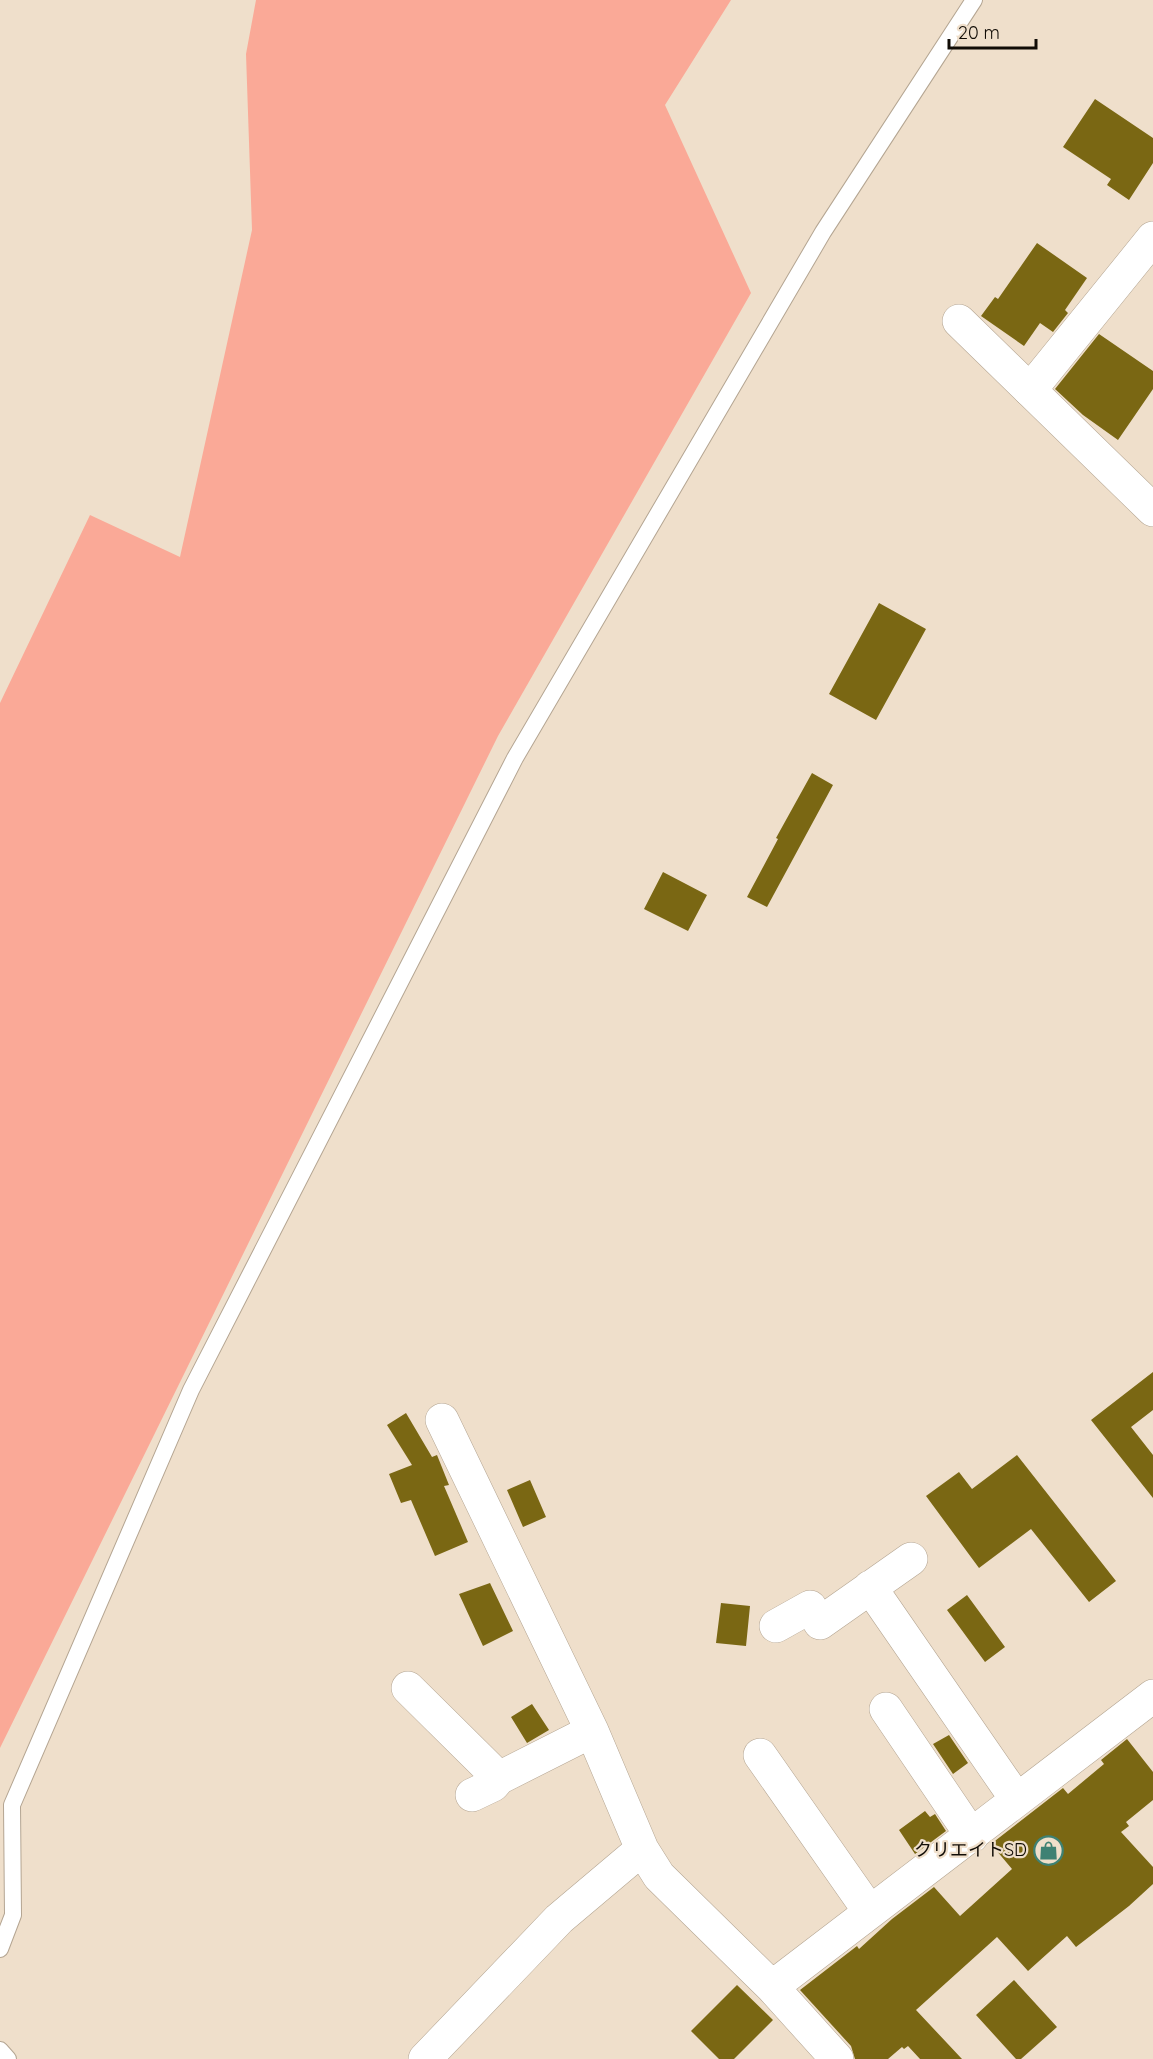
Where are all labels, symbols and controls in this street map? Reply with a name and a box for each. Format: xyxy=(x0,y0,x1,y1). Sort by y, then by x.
scale bar xyxy=(949,12,1036,50)
text: 20 m xyxy=(958,21,1000,44)
shop icon: クリエイトSD xyxy=(1032,1834,1064,1866)
place label: クリエイトSD xyxy=(914,1838,1027,1861)

